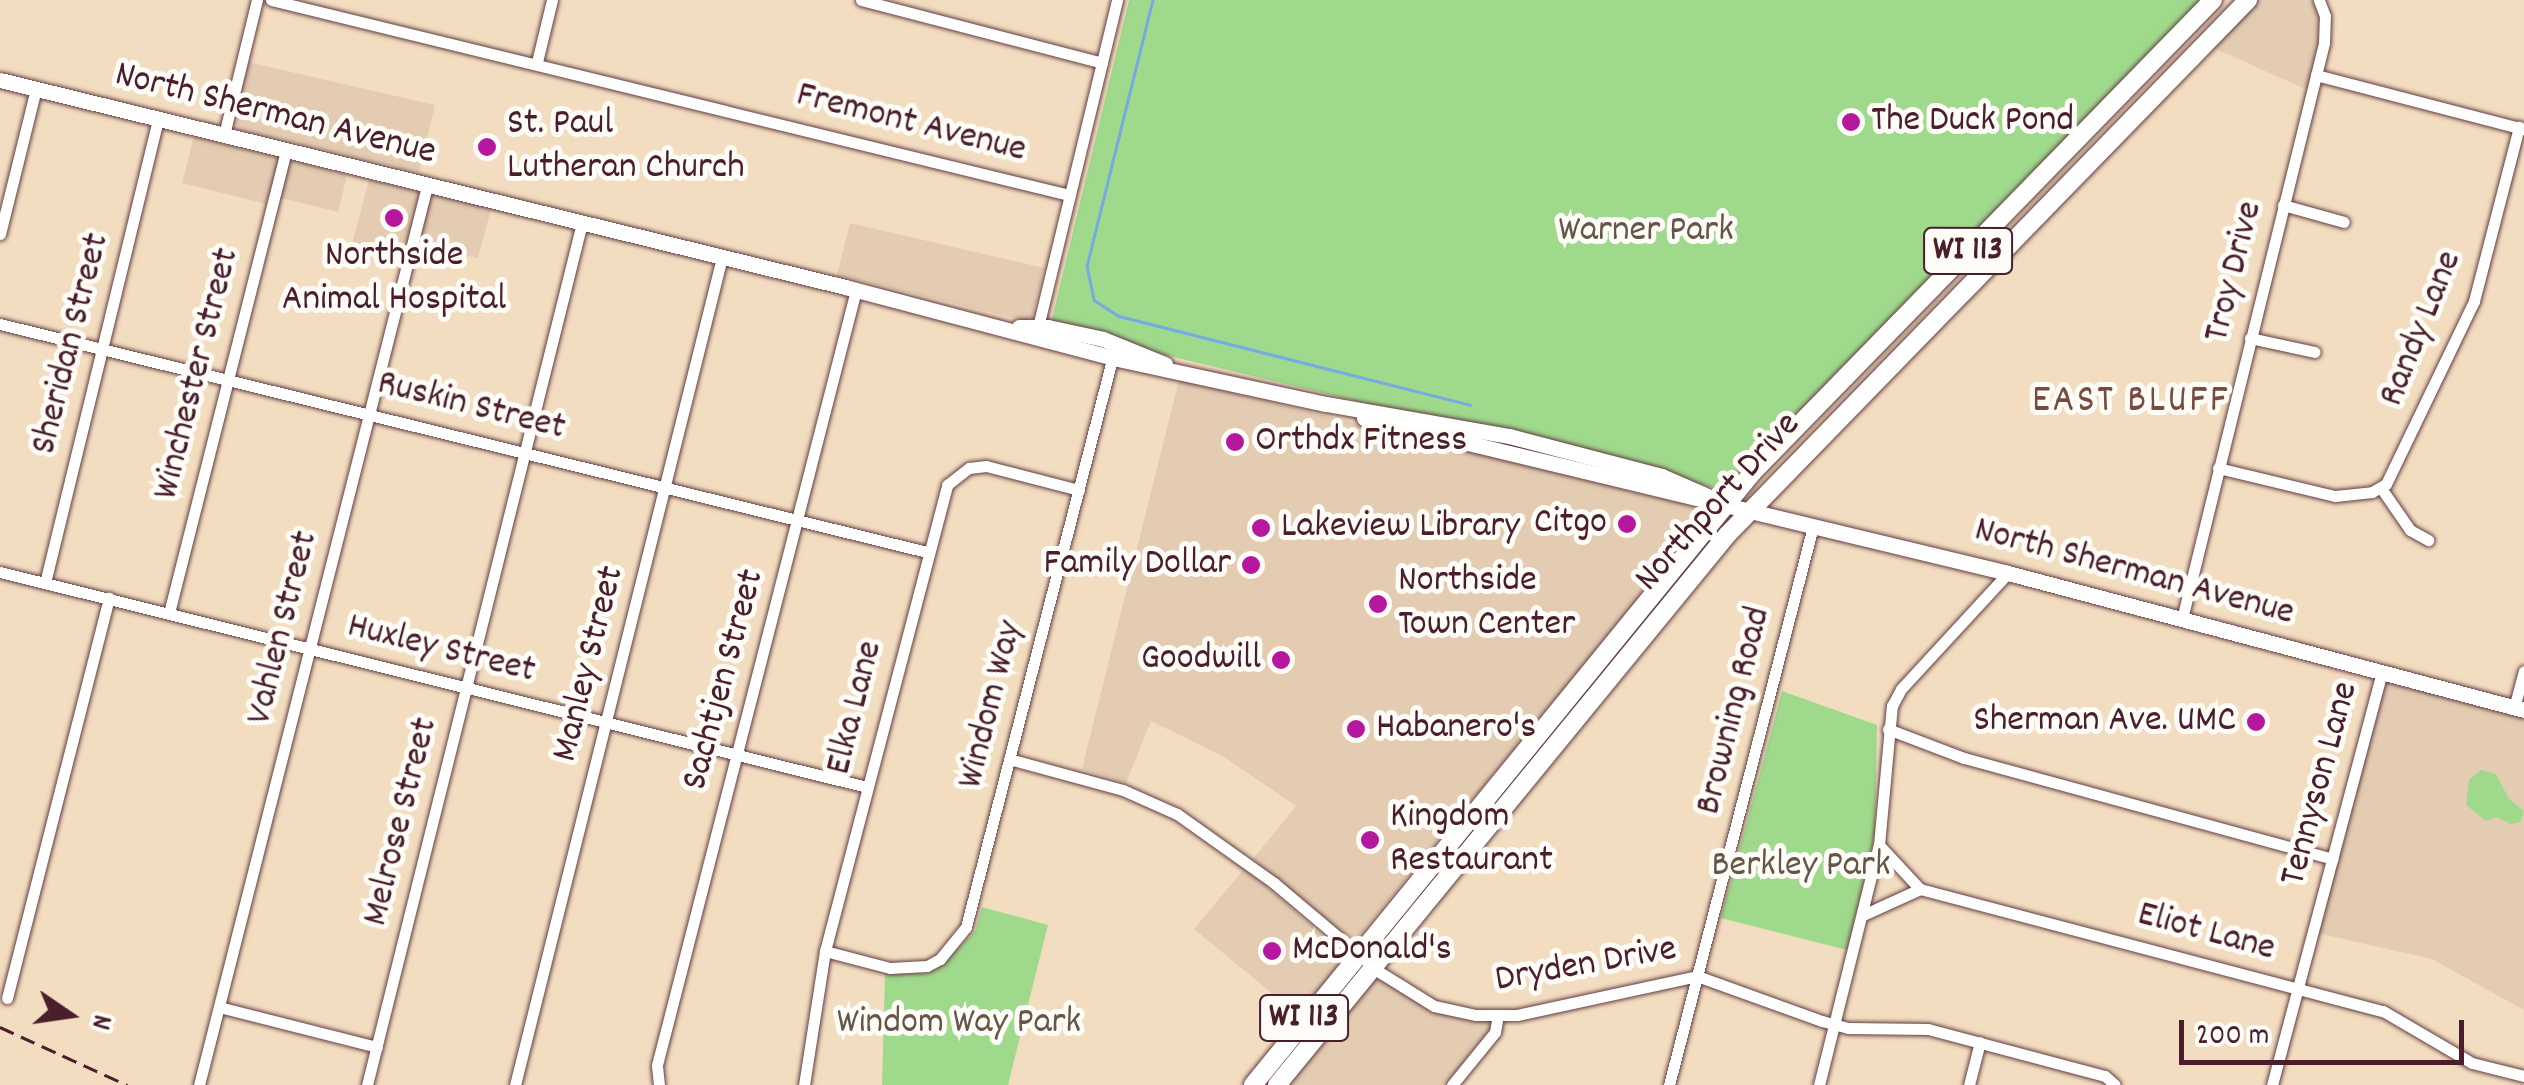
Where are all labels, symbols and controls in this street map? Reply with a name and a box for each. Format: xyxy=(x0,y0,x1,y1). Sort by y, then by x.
street label: North Sherman Avenue xyxy=(110,53,440,177)
street label: Fremont Avenue xyxy=(791,73,1031,175)
place label: The Duck Pond xyxy=(1871,99,2074,145)
place label: St. Paul Lutheran Church xyxy=(507,102,745,192)
marker: The Duck Pond xyxy=(1840,111,1862,133)
marker: St. Paul Lutheran Church xyxy=(476,136,498,158)
street label: Troy Drive xyxy=(2196,197,2274,347)
marker: Northside Animal Hospital xyxy=(383,207,405,229)
park label: Warner Park xyxy=(1558,209,1734,255)
road number: WI 113 xyxy=(1923,221,2013,281)
street label: Sheridan Street xyxy=(23,229,121,459)
place label: Northside Animal Hospital xyxy=(282,234,506,323)
street label: Winchester Street xyxy=(145,244,251,504)
street label: Randy Lane xyxy=(2370,245,2474,413)
street label: Ruskin Street xyxy=(372,362,570,452)
district label: EAST BLUFF xyxy=(2032,379,2230,427)
street label: Northport Drive xyxy=(1627,404,1811,602)
place label: Orthdx Fitness xyxy=(1255,419,1467,465)
marker: Orthdx Fitness xyxy=(1224,431,1246,453)
place label: Citgo xyxy=(1534,501,1607,547)
place label: Lakeview Library xyxy=(1281,505,1520,551)
street label: North Sherman Avenue xyxy=(1969,508,2299,638)
marker: Citgo xyxy=(1616,513,1638,535)
marker: Lakeview Library xyxy=(1250,517,1272,539)
street label: Vahlen Street xyxy=(238,526,330,730)
place label: Family Dollar xyxy=(1044,542,1231,588)
marker: Family Dollar xyxy=(1240,554,1262,576)
place label: Northside Town Center xyxy=(1398,559,1575,648)
street label: Manley Street xyxy=(544,562,636,766)
street label: Sachtjen Street xyxy=(674,565,776,795)
marker: Northside Town Center xyxy=(1367,593,1389,615)
street label: Browning Road xyxy=(1687,603,1783,819)
street label: Huxley Street xyxy=(342,605,540,695)
street label: Windom Way xyxy=(949,617,1035,793)
street label: Elka Lane xyxy=(817,636,895,780)
place label: Goodwill xyxy=(1141,637,1261,683)
marker: Goodwill xyxy=(1270,649,1292,671)
street label: Tennyson Lane xyxy=(2272,677,2370,891)
place label: Sherman Ave. UMC xyxy=(1973,699,2236,745)
place label: Habanero's xyxy=(1376,706,1536,752)
marker: Sherman Ave. UMC xyxy=(2245,711,2267,733)
street label: Melrose Street xyxy=(354,713,450,931)
marker: Habanero's xyxy=(1345,718,1367,740)
place label: Kingdom Restaurant xyxy=(1390,795,1553,884)
marker: Kingdom Restaurant xyxy=(1359,829,1381,851)
park label: Berkley Park xyxy=(1711,844,1891,890)
street label: Eliot Lane xyxy=(2132,893,2280,973)
place label: McDonald's xyxy=(1292,928,1452,974)
street label: Dryden Drive xyxy=(1492,928,1680,1004)
marker: McDonald's xyxy=(1261,940,1283,962)
north arrow xyxy=(20,965,120,1065)
road number: WI 113 xyxy=(1259,988,1349,1048)
scale bar xyxy=(2184,1000,2469,1062)
park label: Windom Way Park xyxy=(837,1001,1081,1047)
text: N xyxy=(78,1011,120,1033)
text: 200 m xyxy=(2196,1016,2269,1059)

